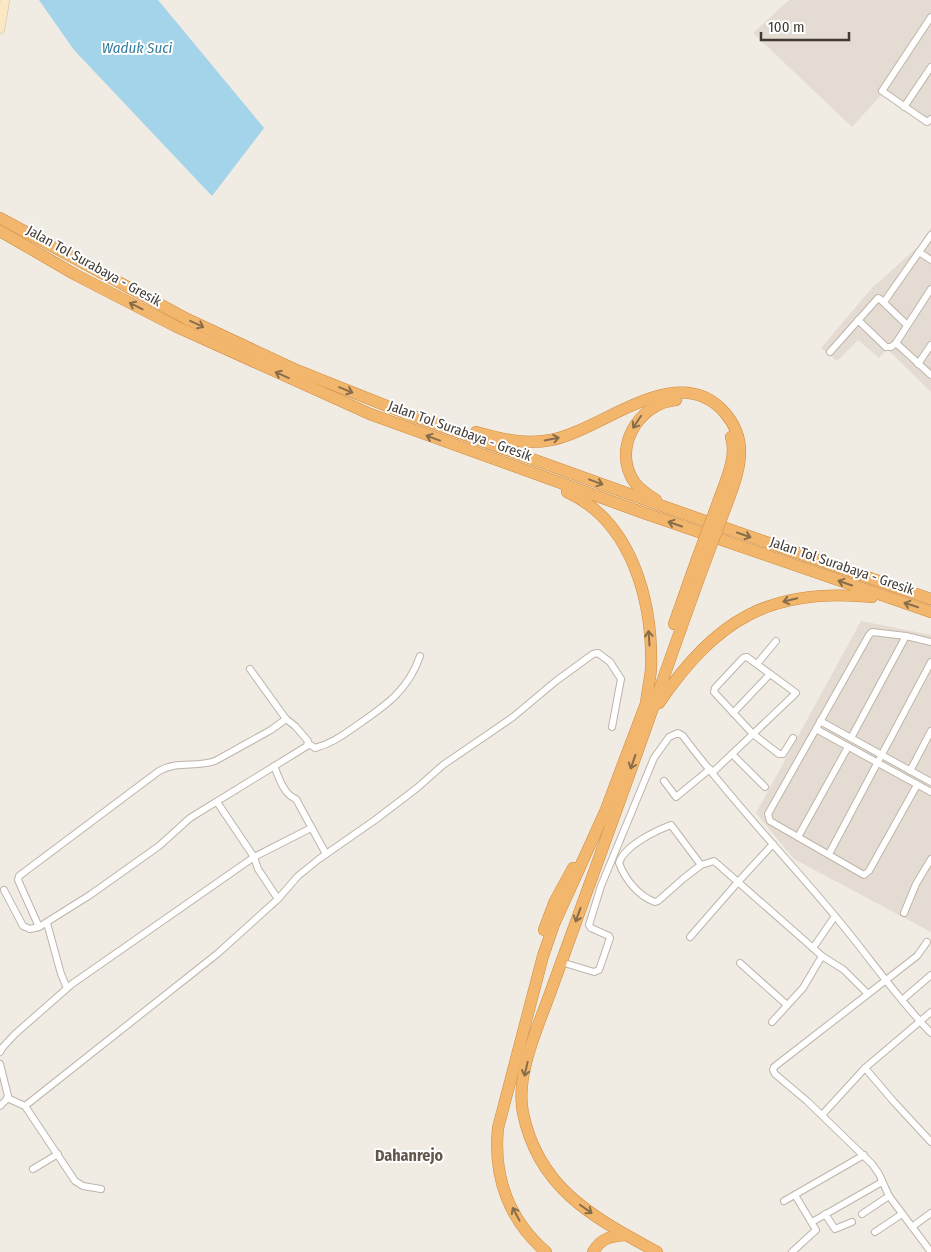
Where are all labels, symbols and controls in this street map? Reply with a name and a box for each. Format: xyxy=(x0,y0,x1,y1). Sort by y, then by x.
scale bar xyxy=(761,10,848,42)
text: 100 m xyxy=(768,18,805,36)
water label: Waduk Suci xyxy=(102,39,173,57)
street label: Jalan Tol Surabaya - Gresik xyxy=(24,222,165,310)
one-way arrow xyxy=(128,301,143,311)
one-way arrow xyxy=(189,319,204,329)
one-way arrow xyxy=(275,370,290,380)
one-way arrow xyxy=(338,385,353,395)
street label: Jalan Tol Surabaya - Gresik xyxy=(386,397,534,465)
one-way arrow xyxy=(632,415,642,429)
one-way arrow xyxy=(425,433,441,442)
one-way arrow xyxy=(543,434,559,444)
one-way arrow xyxy=(588,478,603,487)
one-way arrow xyxy=(667,519,683,528)
one-way arrow xyxy=(736,531,751,540)
street label: Jalan Tol Surabaya - Gresik xyxy=(768,533,917,599)
one-way arrow xyxy=(837,577,853,587)
one-way arrow xyxy=(783,595,799,605)
one-way arrow xyxy=(904,600,919,609)
one-way arrow xyxy=(645,630,654,646)
one-way arrow xyxy=(628,754,638,770)
one-way arrow xyxy=(573,907,582,922)
one-way arrow xyxy=(521,1060,530,1076)
district label: Dahanrejo xyxy=(375,1146,444,1165)
one-way arrow xyxy=(578,1204,592,1214)
one-way arrow xyxy=(511,1207,521,1222)

